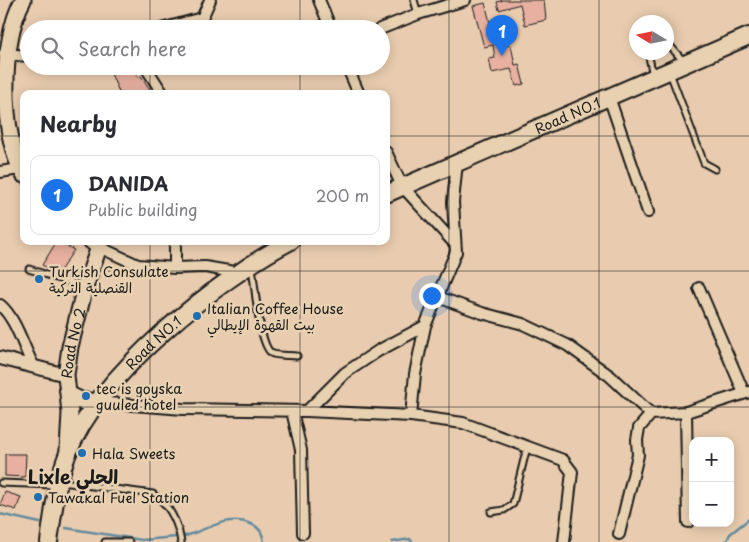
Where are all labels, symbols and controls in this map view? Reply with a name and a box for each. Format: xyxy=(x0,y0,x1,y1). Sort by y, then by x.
pin: 1 xyxy=(486,15,518,56)
north arrow xyxy=(629,15,674,60)
search box xyxy=(20,20,390,75)
icon: search xyxy=(38,34,66,62)
text: Search here xyxy=(78,34,187,62)
street label: Road NO.1 xyxy=(531,91,604,139)
text: Nearby xyxy=(40,107,117,139)
text: DANIDA xyxy=(88,169,168,197)
text: 1 xyxy=(53,183,61,207)
text: 200 m xyxy=(316,183,369,207)
text: Public building xyxy=(88,197,198,221)
place label: Turkish Consulate القنصلية التركية xyxy=(49,261,169,298)
marker: Turkish Consulate القنصلية التركية xyxy=(33,273,45,285)
your location xyxy=(419,283,445,309)
place label: Italian Coffee House بيت القهوة الإيطالي xyxy=(207,298,344,338)
street label: Road No 2 xyxy=(55,305,90,380)
street label: Road NO.1 xyxy=(120,310,186,374)
marker: Italian Coffee House بيت القهوة الإيطالي xyxy=(191,310,203,322)
place label: tec is goyska guuled hotel xyxy=(96,378,182,415)
marker: tec is goyska guuled hotel xyxy=(80,390,92,402)
map controls xyxy=(689,437,734,527)
button: + xyxy=(689,437,734,482)
place label: Hala Sweets xyxy=(92,443,176,464)
marker: Hala Sweets xyxy=(76,447,88,459)
district label: Lixle الحلي xyxy=(28,462,118,494)
button: − xyxy=(689,482,734,527)
place label: Tawakal Fuel Station xyxy=(48,487,189,508)
marker: Tawakal Fuel Station xyxy=(32,491,44,503)

